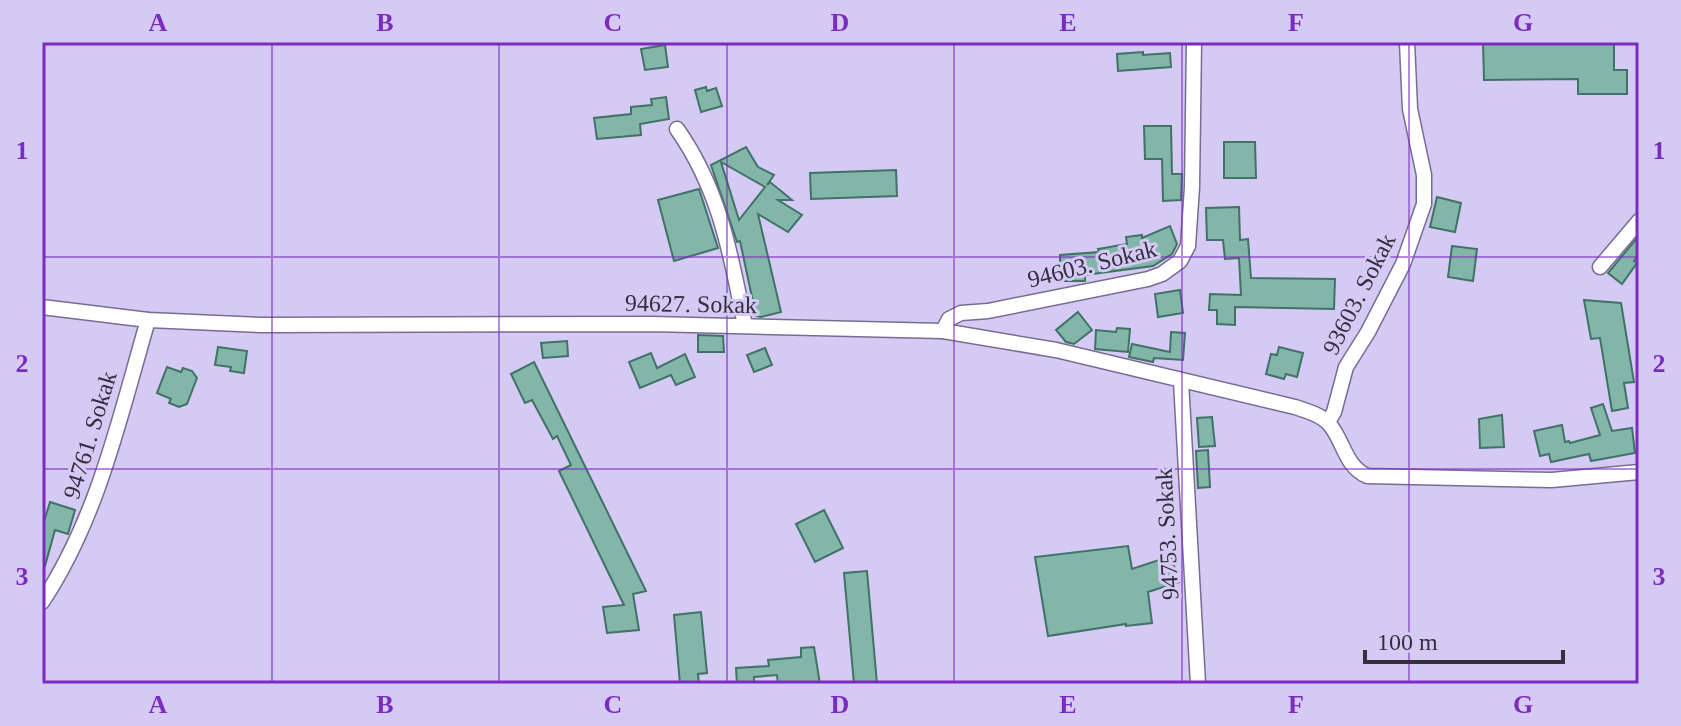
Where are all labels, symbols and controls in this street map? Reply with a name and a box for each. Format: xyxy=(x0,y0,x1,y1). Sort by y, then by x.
text: A xyxy=(149,8,168,37)
text: B xyxy=(376,8,394,37)
text: C xyxy=(604,8,622,37)
text: D xyxy=(831,8,849,37)
text: E xyxy=(1059,8,1077,37)
text: F xyxy=(1288,8,1304,37)
text: G xyxy=(1513,8,1533,37)
text: 1 xyxy=(16,136,29,165)
text: 1 xyxy=(1653,136,1666,165)
street label: 93603. Sokak xyxy=(1317,229,1401,359)
street label: 94603. Sokak xyxy=(1025,235,1159,293)
street label: 94627. Sokak xyxy=(625,290,757,318)
text: 2 xyxy=(16,349,29,378)
text: 2 xyxy=(1653,349,1666,378)
street label: 94761. Sokak xyxy=(58,368,122,502)
street label: 94753. Sokak xyxy=(1151,467,1183,601)
text: 3 xyxy=(16,562,29,591)
text: 3 xyxy=(1653,562,1666,591)
scale bar xyxy=(1365,614,1563,664)
text: 100 m xyxy=(1377,629,1438,655)
text: A xyxy=(149,690,168,719)
text: B xyxy=(376,690,394,719)
text: C xyxy=(604,690,622,719)
text: D xyxy=(831,690,849,719)
text: E xyxy=(1059,690,1077,719)
text: F xyxy=(1288,690,1304,719)
text: G xyxy=(1513,690,1533,719)

